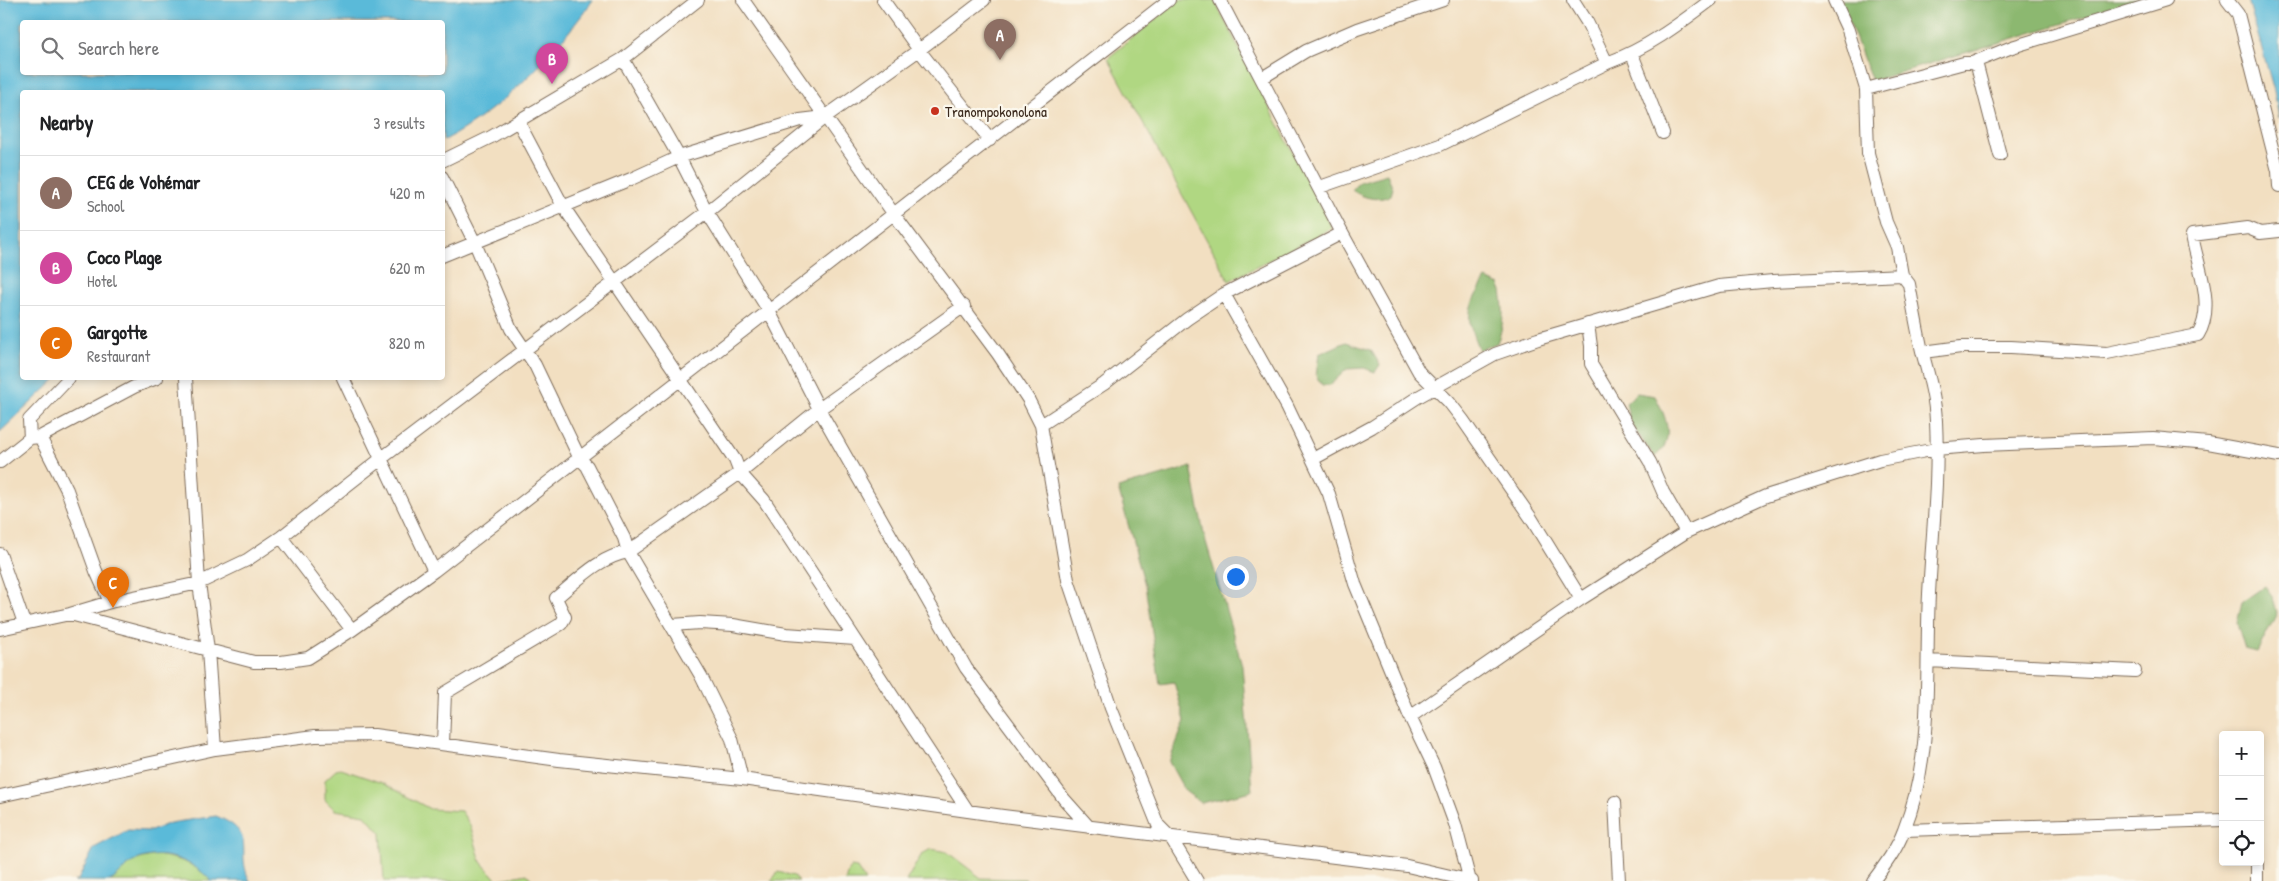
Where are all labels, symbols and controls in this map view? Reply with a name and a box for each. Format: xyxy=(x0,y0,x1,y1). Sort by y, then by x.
pin: A xyxy=(984,19,1016,60)
search box xyxy=(20,20,445,75)
icon: search xyxy=(38,34,66,62)
text: Search here xyxy=(78,35,159,61)
pin: B xyxy=(536,43,568,84)
place label: Tranompokonolona xyxy=(945,101,1047,122)
marker: Tranompokonolona xyxy=(929,105,941,117)
text: Nearby xyxy=(40,108,93,137)
text: 3 results xyxy=(373,112,425,134)
text: CEG de Vohémar xyxy=(87,169,200,195)
text: A xyxy=(52,182,60,204)
text: 420 m xyxy=(390,182,425,204)
text: School xyxy=(87,195,124,217)
text: Coco Plage xyxy=(87,244,162,270)
text: B xyxy=(52,257,60,279)
text: 620 m xyxy=(389,257,425,279)
text: Hotel xyxy=(87,270,117,292)
text: Gargotte xyxy=(87,319,148,345)
text: C xyxy=(52,332,60,354)
text: 820 m xyxy=(389,332,425,354)
text: Restaurant xyxy=(87,345,150,367)
your location xyxy=(1223,564,1249,590)
pin: C xyxy=(97,567,129,608)
map controls xyxy=(2219,731,2264,866)
button: + xyxy=(2219,731,2264,776)
button: − xyxy=(2219,776,2264,821)
button: locate xyxy=(2219,821,2264,866)

